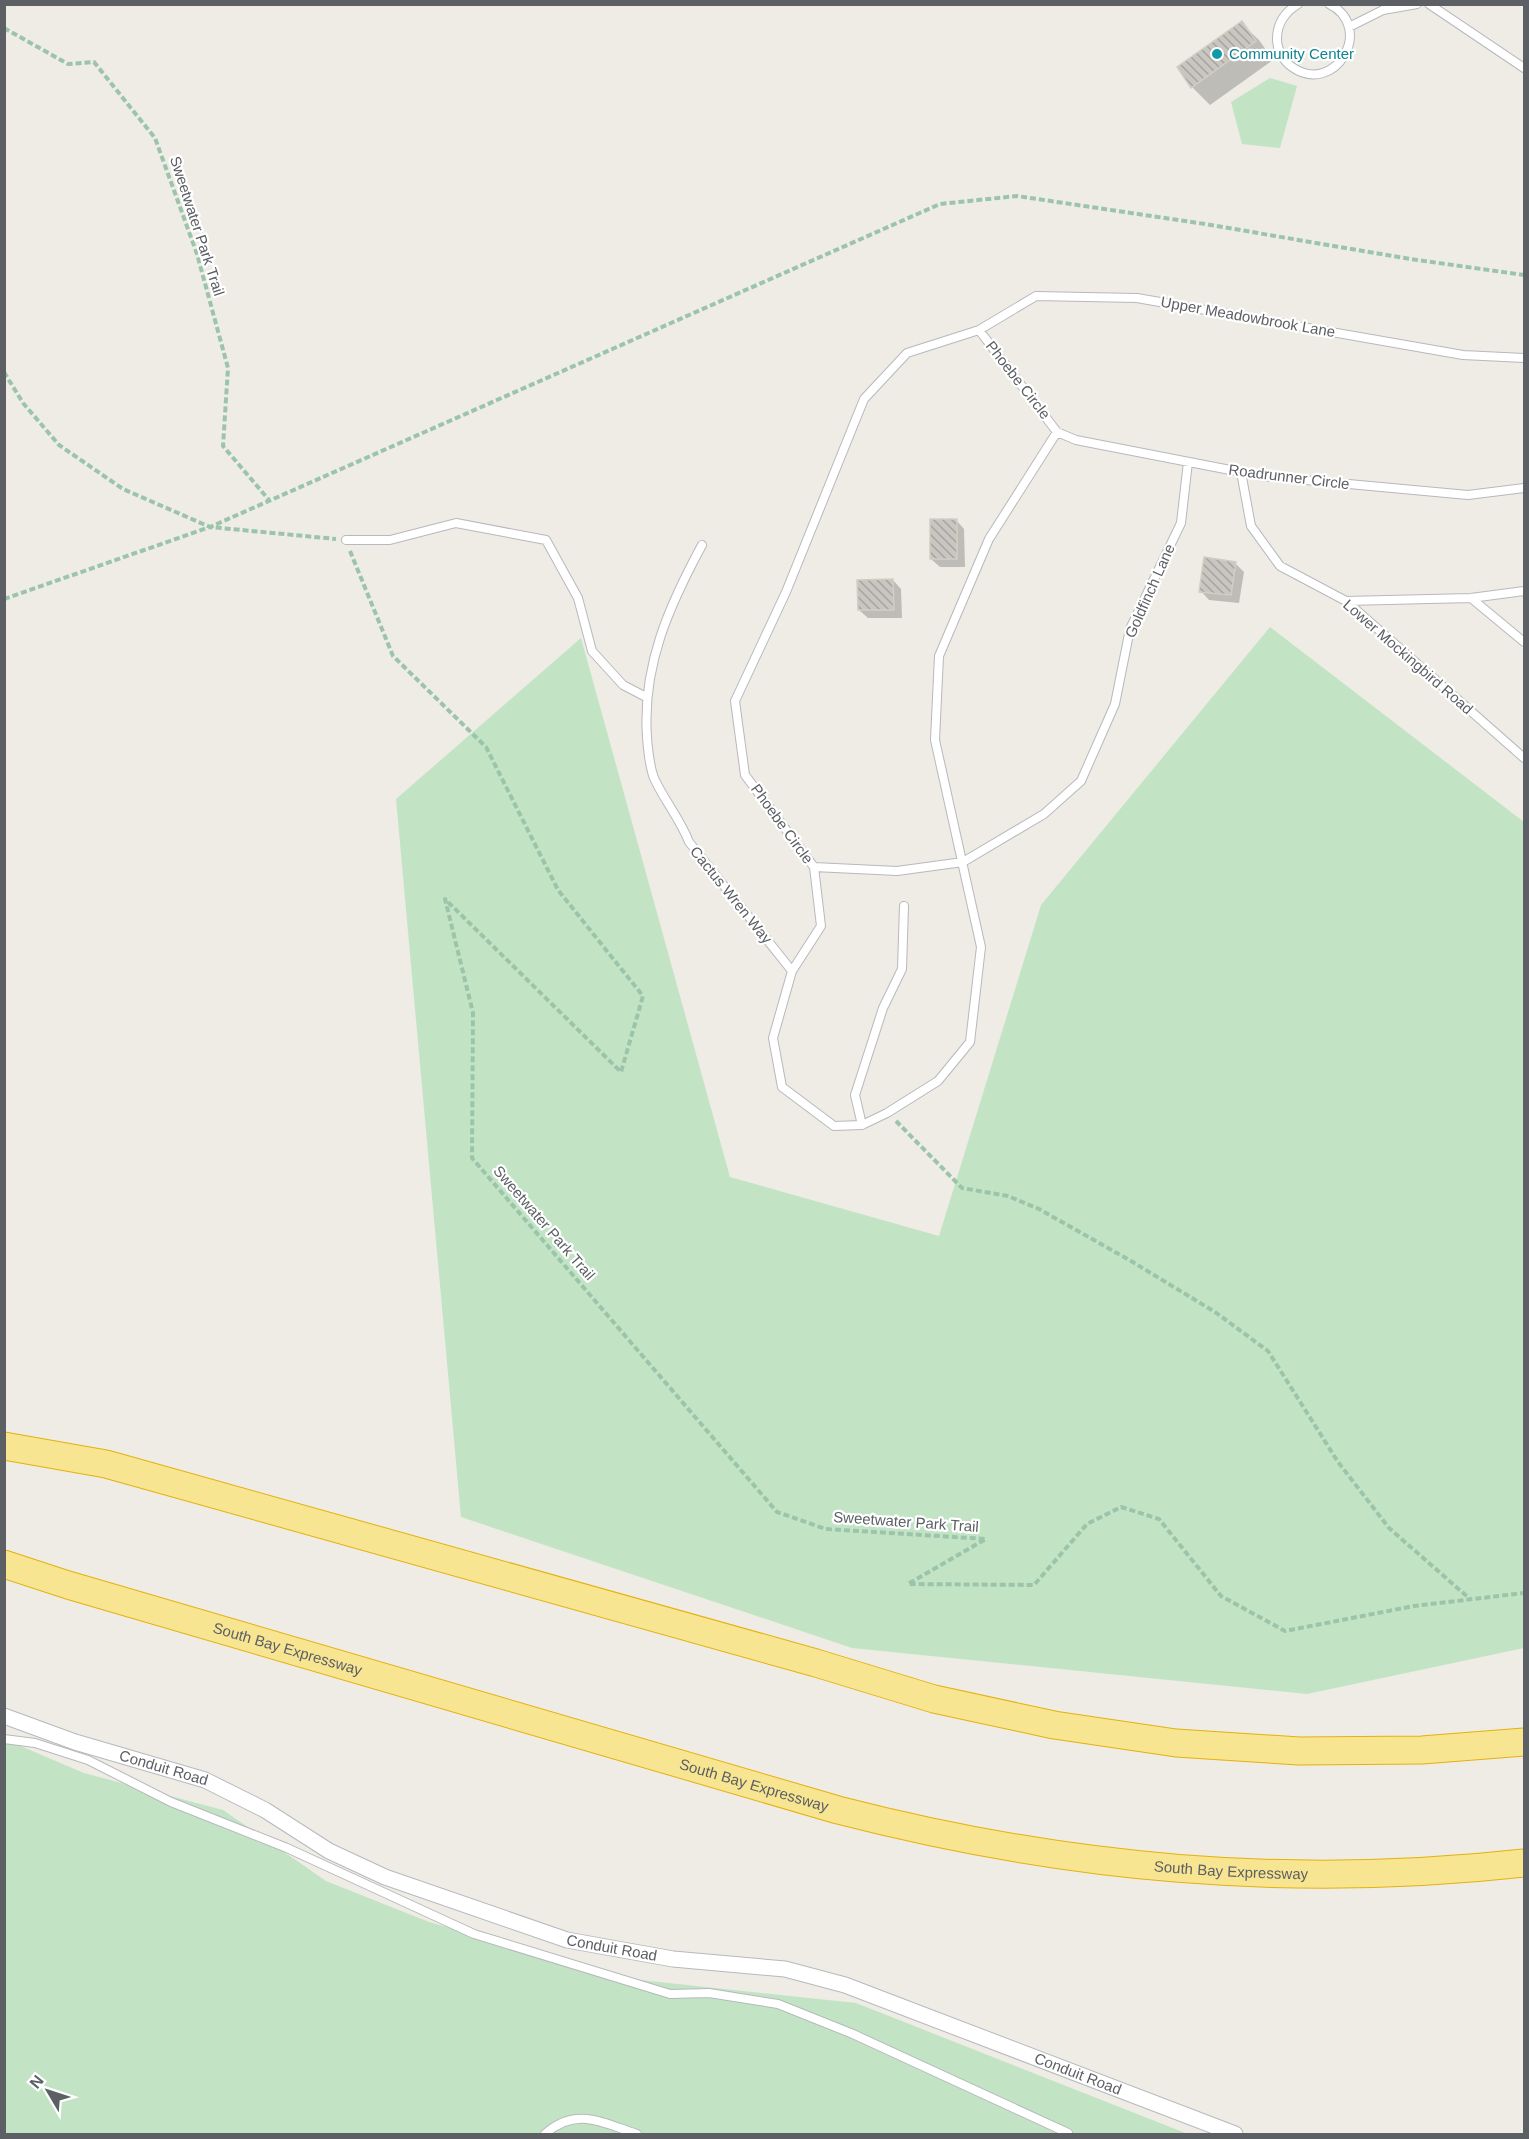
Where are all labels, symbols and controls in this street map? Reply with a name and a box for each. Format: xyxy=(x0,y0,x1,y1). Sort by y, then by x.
place label: Community Center xyxy=(1229,45,1354,62)
marker: Community Center xyxy=(1210,47,1224,61)
street label: Sweetwater Park Trail xyxy=(167,154,228,298)
street label: Upper Meadowbrook Lane xyxy=(1160,293,1337,340)
street label: Phoebe Circle xyxy=(983,337,1054,422)
street label: Roadrunner Circle xyxy=(1228,461,1351,492)
street label: Goldfinch Lane xyxy=(1121,541,1178,640)
street label: Lower Mockingbird Road xyxy=(1340,596,1477,717)
street label: Phoebe Circle xyxy=(748,781,817,867)
street label: Cactus Wren Way xyxy=(687,843,776,947)
street label: Sweetwater Park Trail xyxy=(490,1162,599,1283)
street label: Sweetwater Park Trail xyxy=(833,1508,979,1535)
street label: South Bay Expressway xyxy=(211,1619,365,1679)
street label: Conduit Road xyxy=(117,1746,210,1788)
street label: South Bay Expressway xyxy=(678,1755,831,1815)
street label: South Bay Expressway xyxy=(1153,1857,1309,1882)
street label: Conduit Road xyxy=(565,1931,659,1964)
street label: Conduit Road xyxy=(1032,2049,1124,2098)
north arrow xyxy=(18,2061,78,2121)
text: N xyxy=(26,2072,47,2092)

